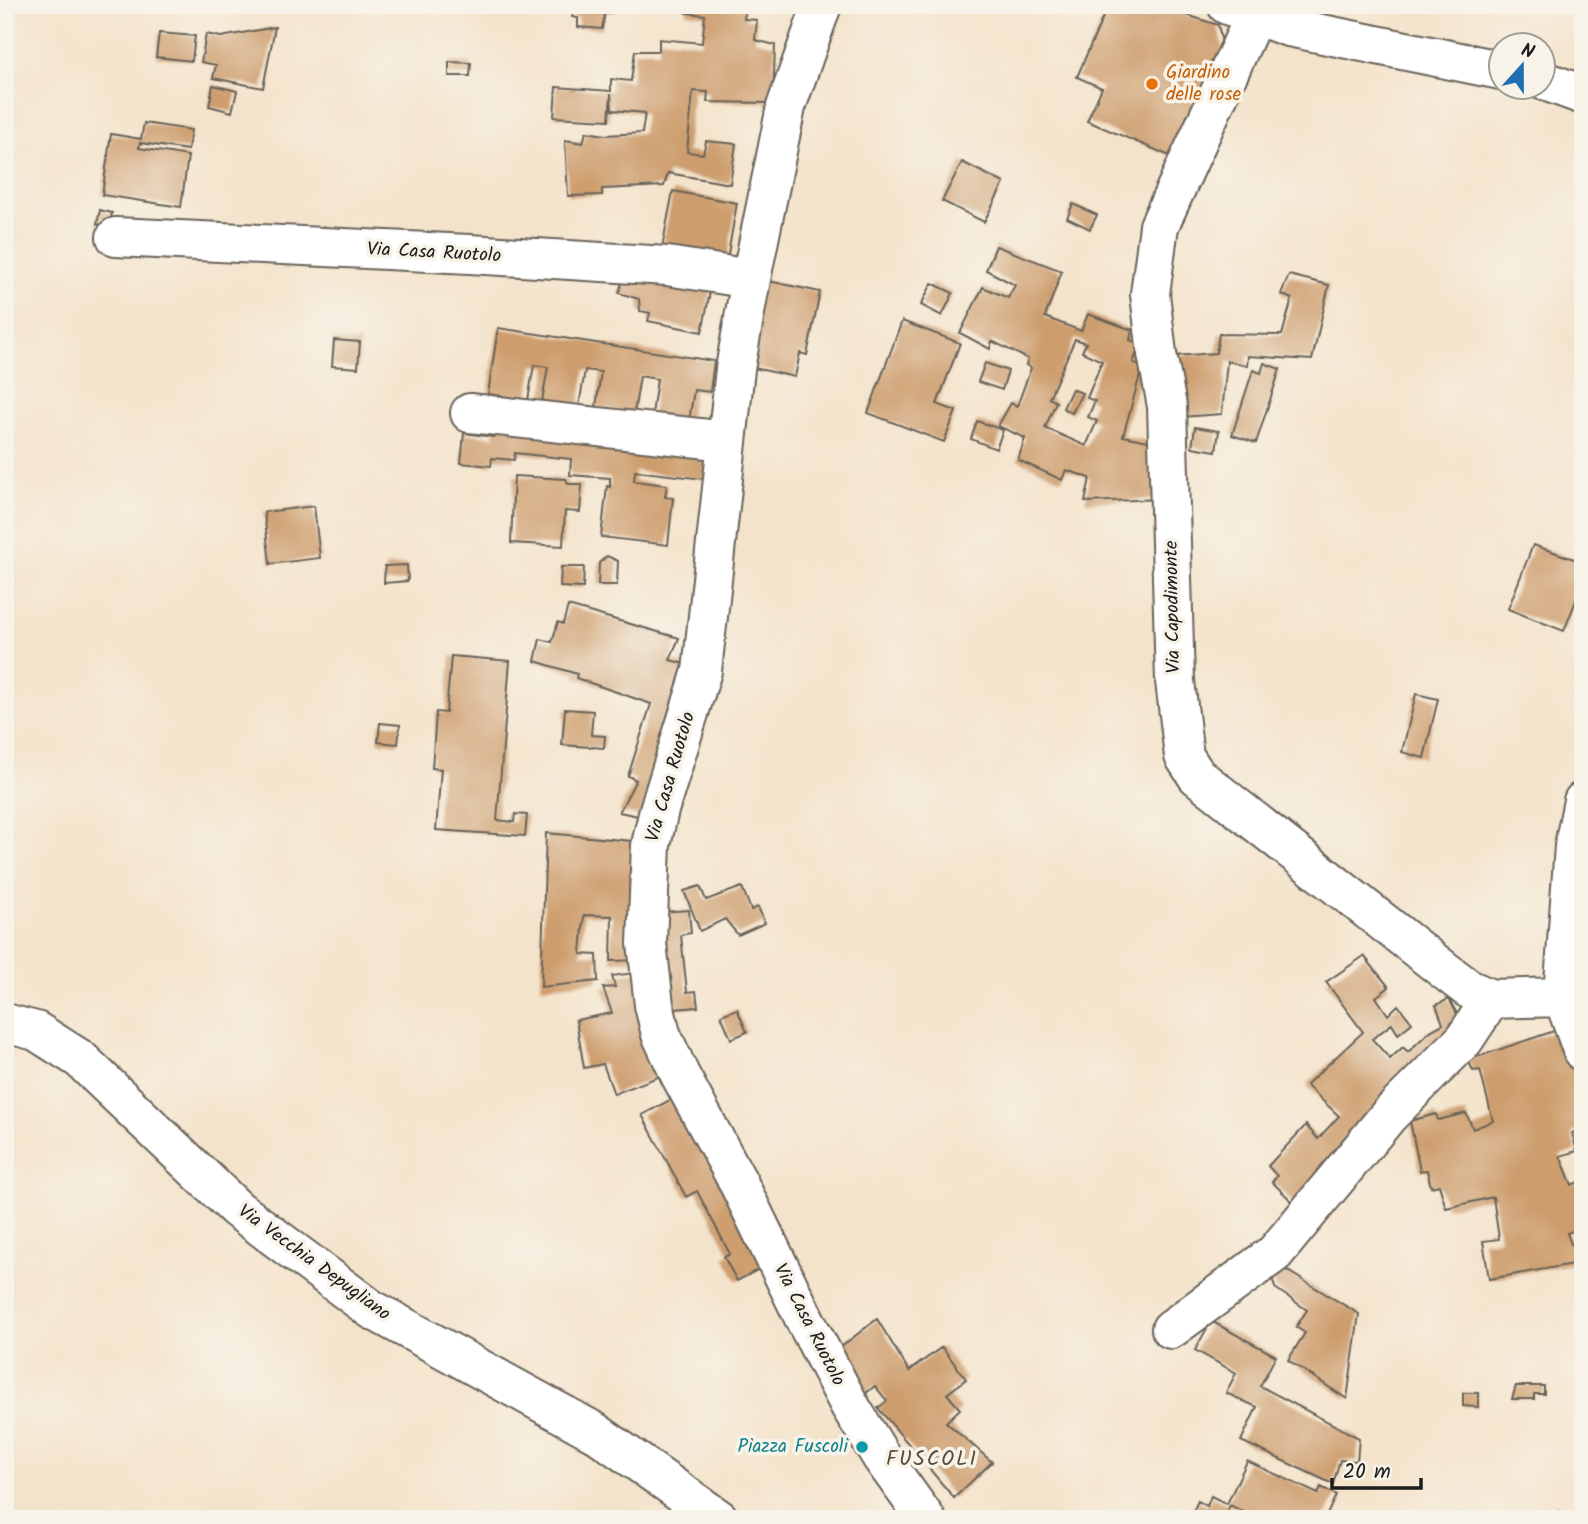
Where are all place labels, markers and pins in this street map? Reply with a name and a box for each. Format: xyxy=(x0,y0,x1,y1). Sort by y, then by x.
place label: Giardino delle rose xyxy=(1166,58,1242,110)
marker: Giardino delle rose xyxy=(1144,76,1160,92)
place label: Piazza Fuscoli xyxy=(738,1432,849,1462)
marker: Piazza Fuscoli xyxy=(854,1439,870,1455)

